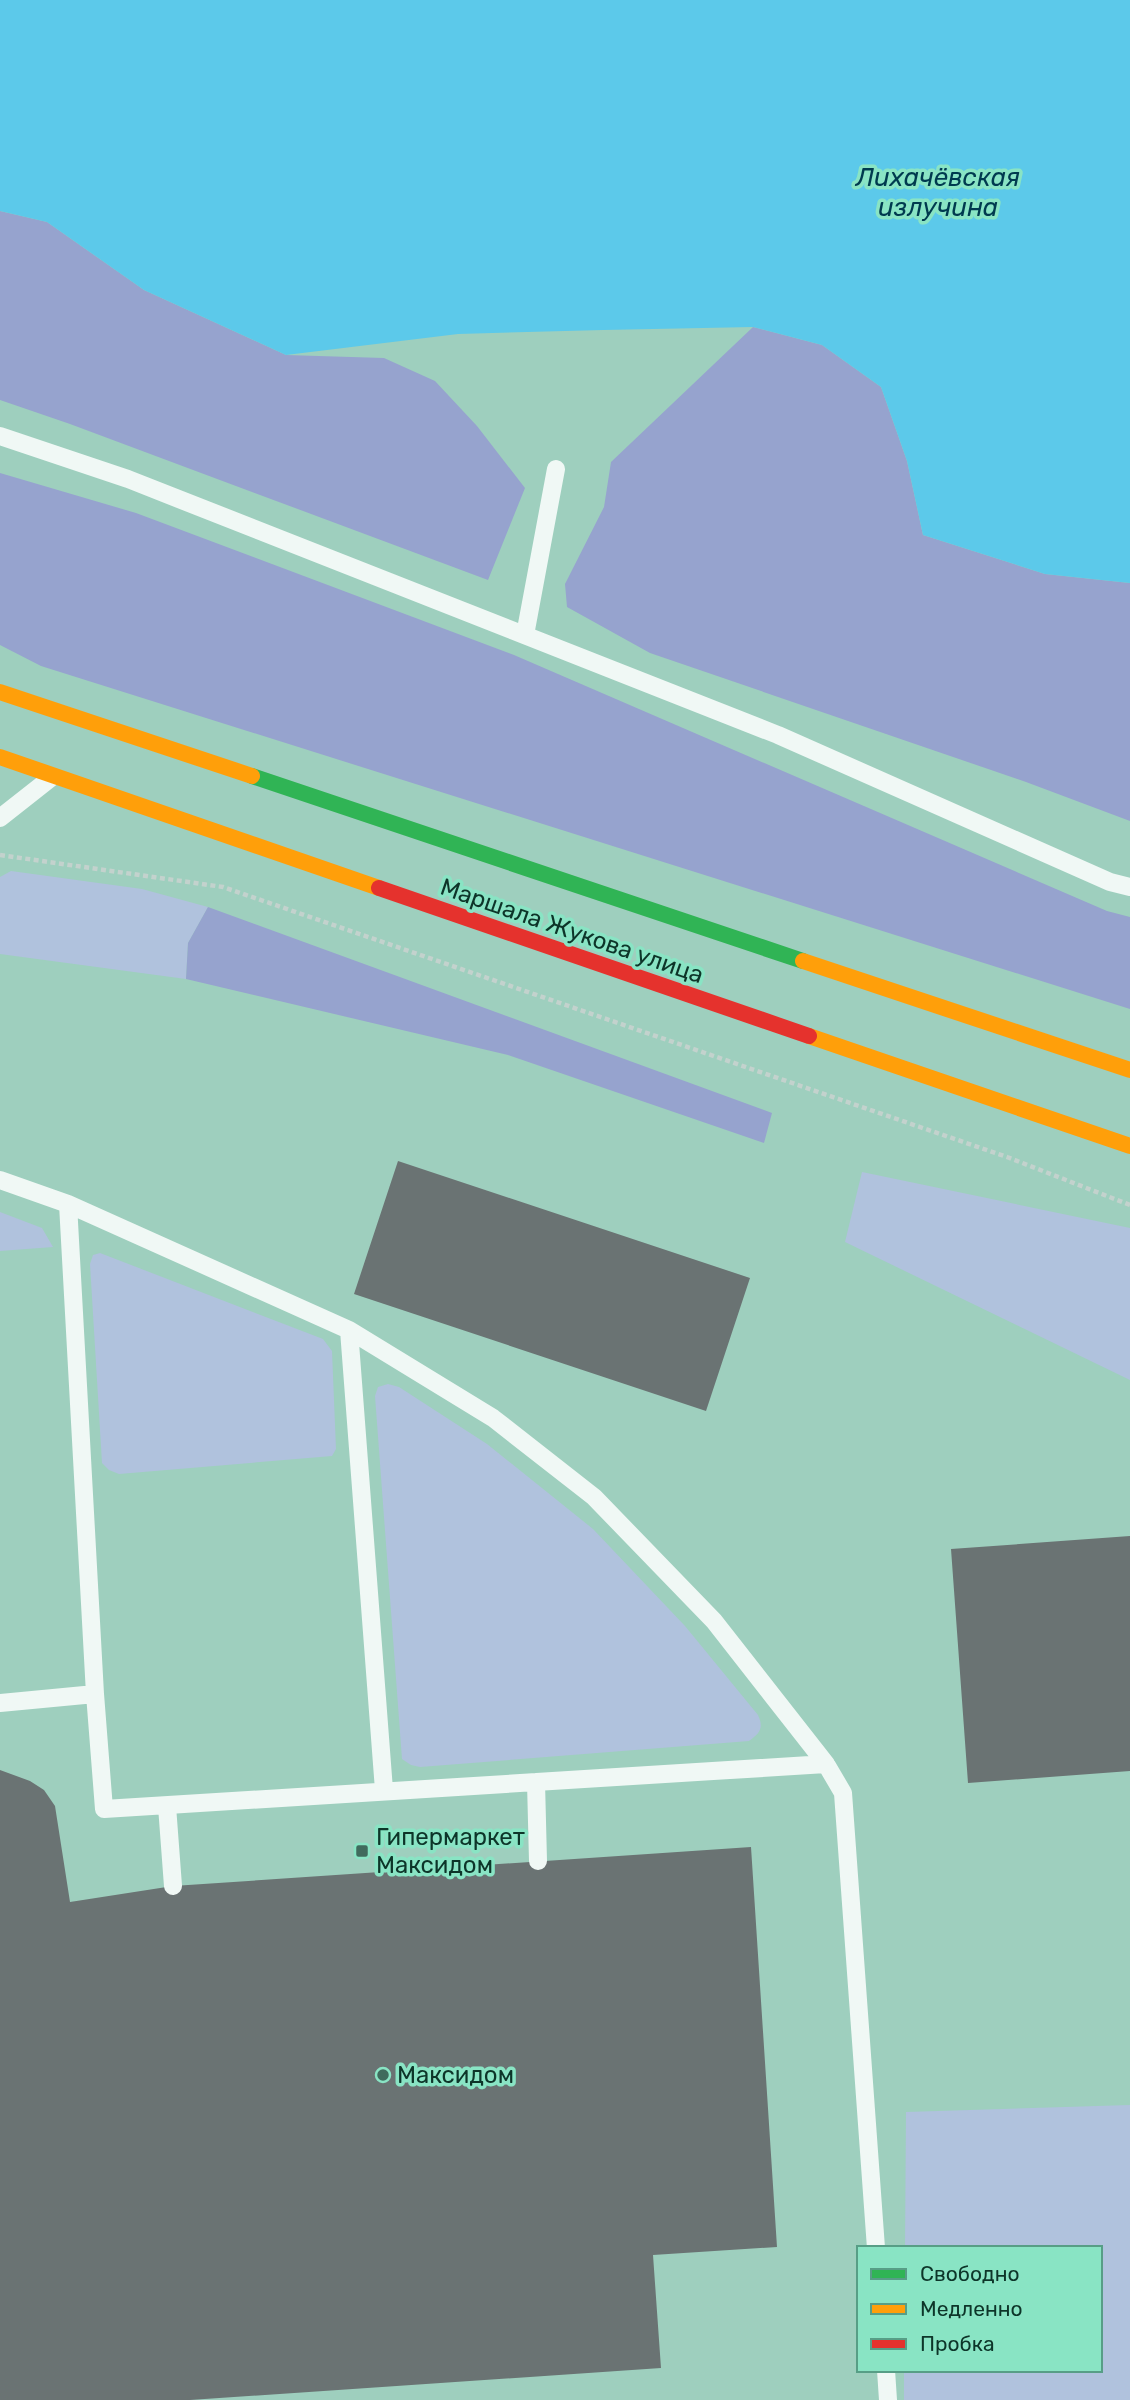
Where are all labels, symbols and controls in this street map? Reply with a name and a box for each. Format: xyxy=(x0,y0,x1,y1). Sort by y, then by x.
water label: Лихачёвская излучина xyxy=(854,162,1020,223)
street label: Маршала Жукова улица xyxy=(437,873,707,989)
place label: Гипермаркет Максидом xyxy=(376,1823,525,1879)
marker: Гипермаркет Максидом xyxy=(354,1843,370,1859)
place label: Максидом xyxy=(397,2061,514,2089)
marker: Максидом xyxy=(375,2067,391,2083)
legend xyxy=(857,2246,1102,2372)
text: Свободно xyxy=(920,2261,1020,2286)
text: Медленно xyxy=(920,2296,1023,2321)
text: Пробка xyxy=(920,2331,995,2356)

